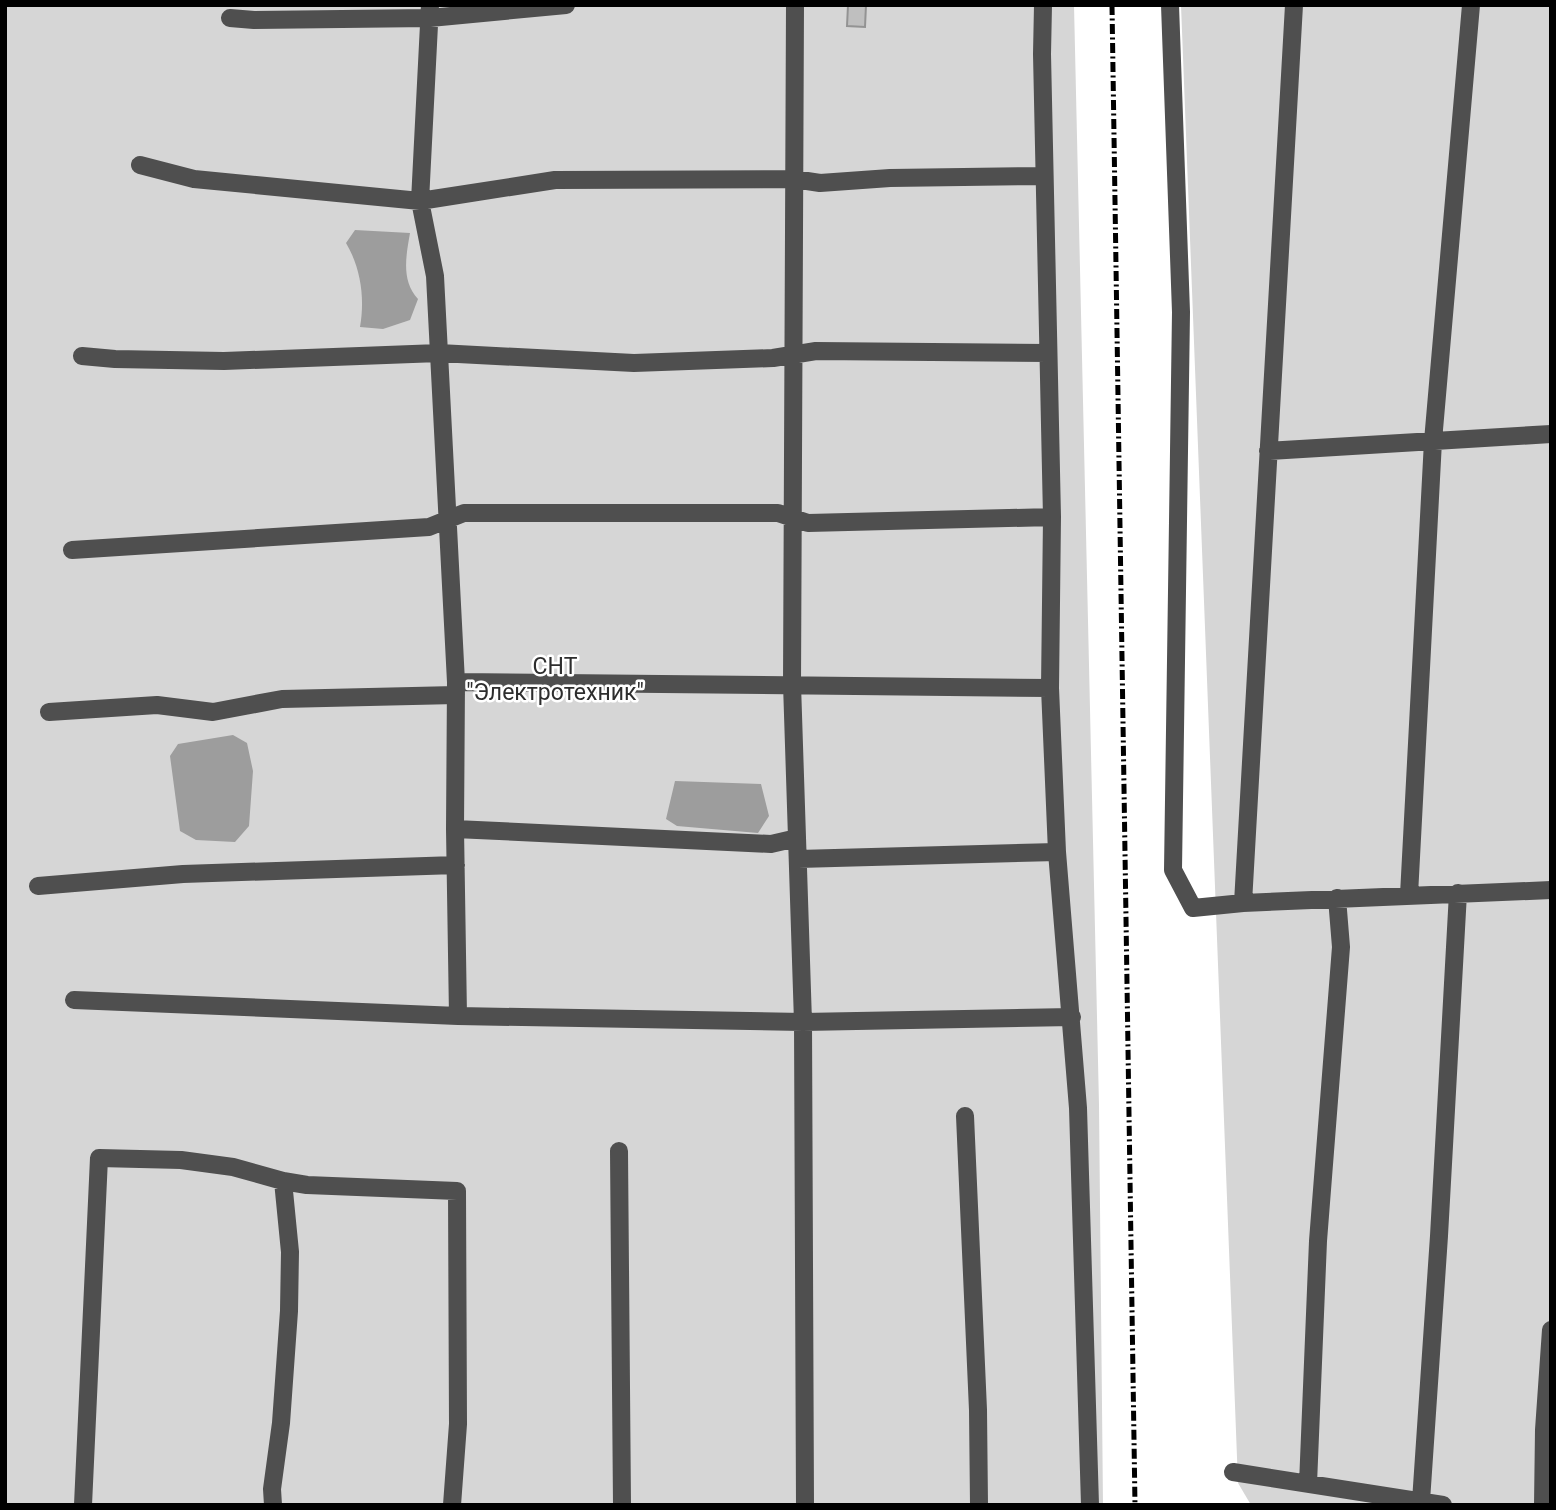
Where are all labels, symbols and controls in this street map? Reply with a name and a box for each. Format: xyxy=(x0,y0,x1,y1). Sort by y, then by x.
park label: СНТ "Электротехник" xyxy=(466,653,644,706)

